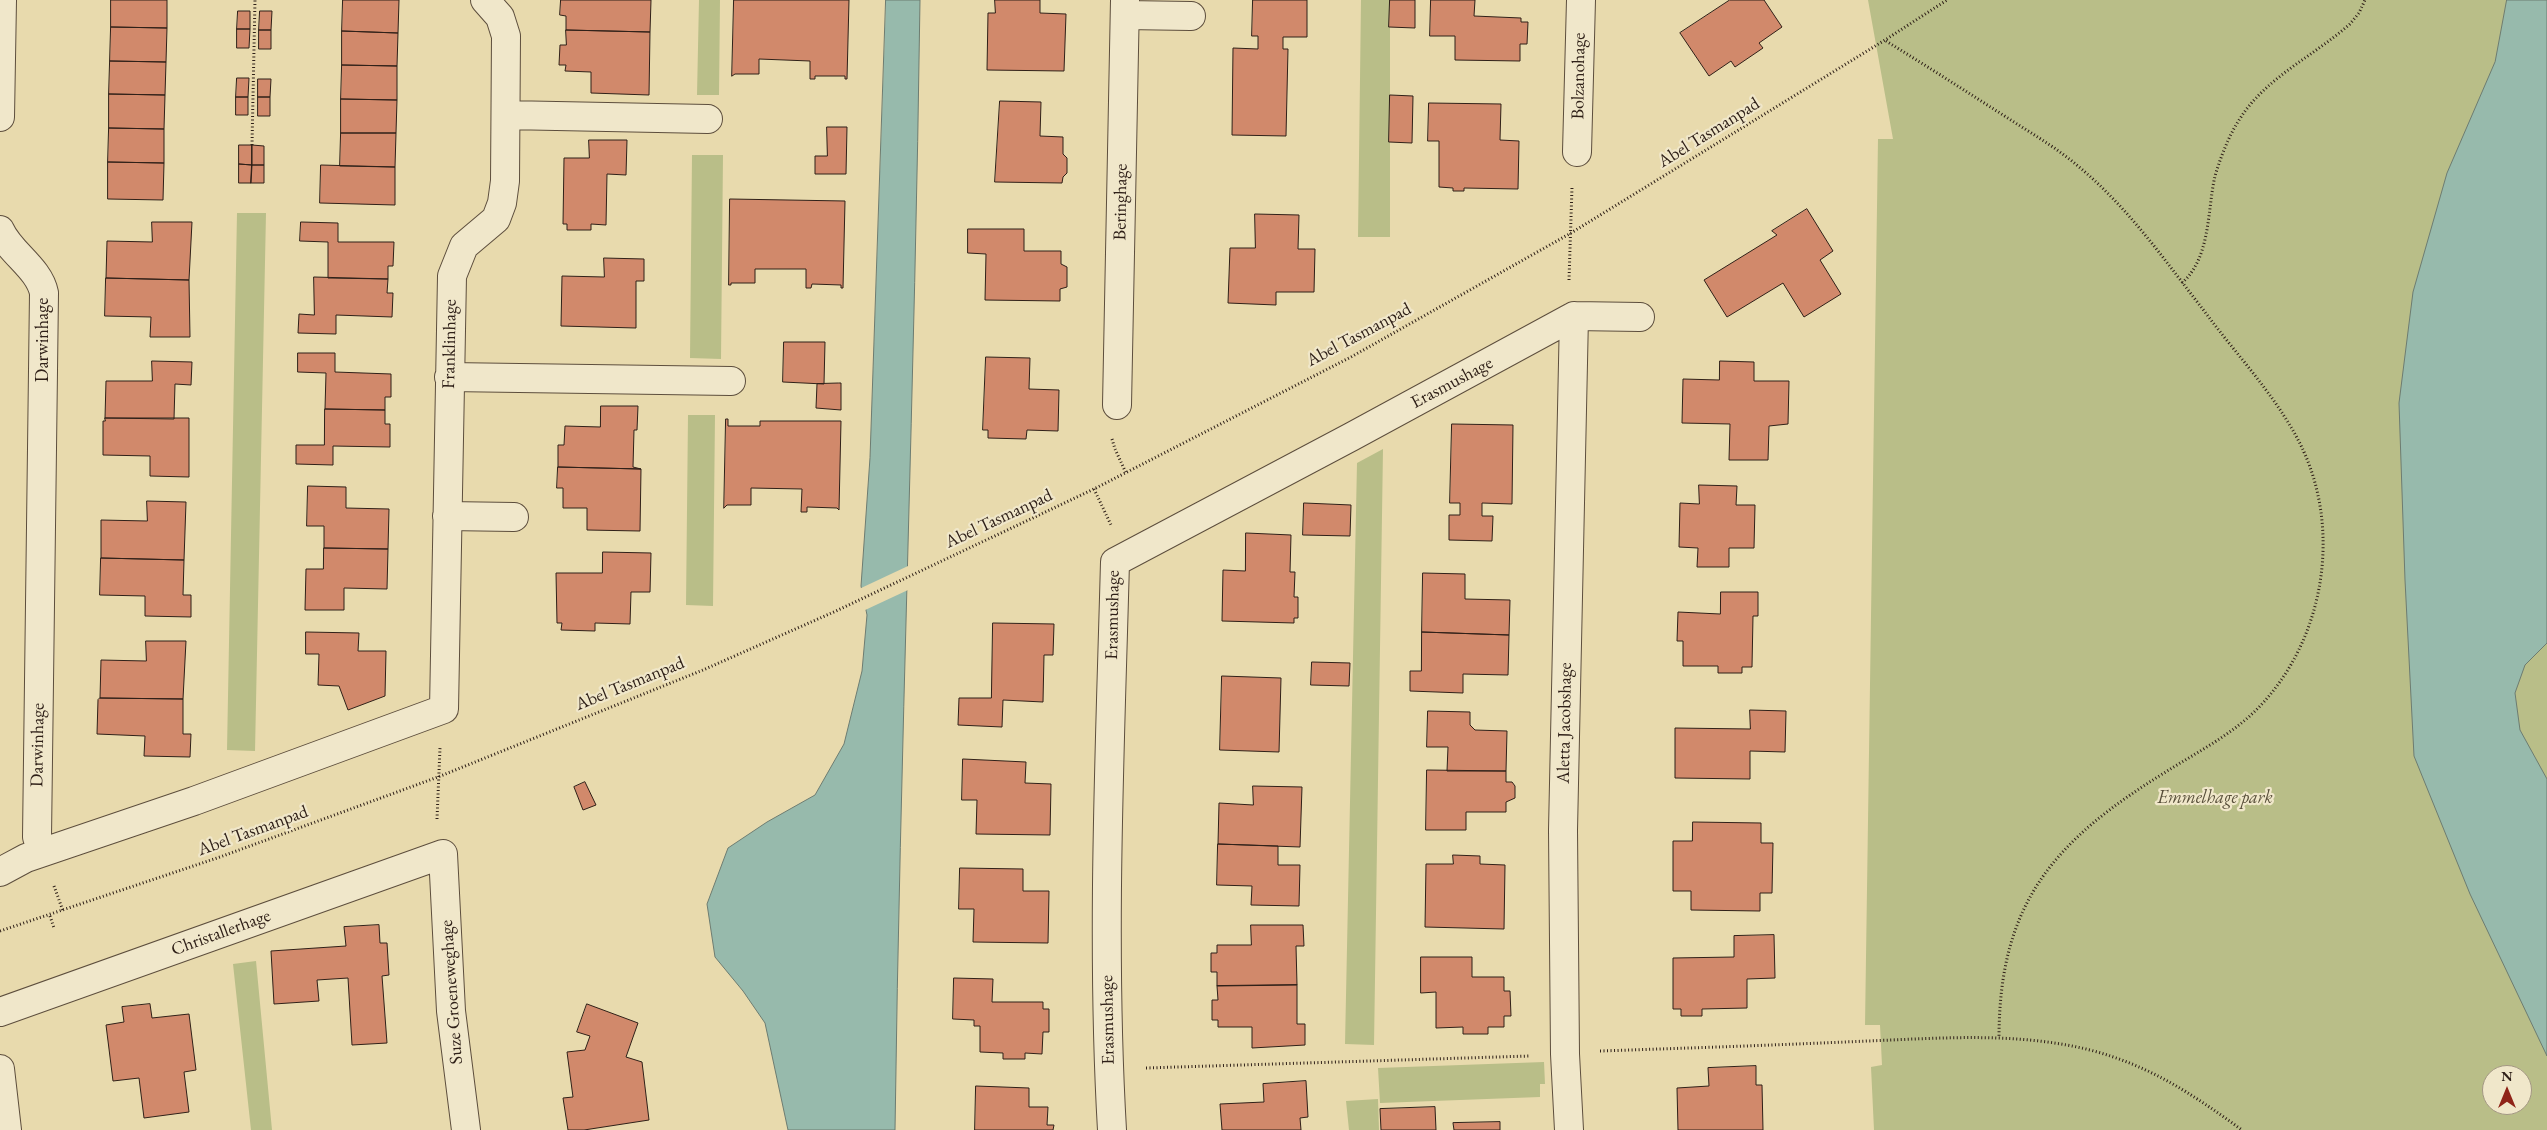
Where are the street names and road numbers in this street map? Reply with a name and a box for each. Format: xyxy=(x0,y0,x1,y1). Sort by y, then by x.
street label: Bolzanohage xyxy=(1567,32,1591,120)
street label: Abel Tasmanpad xyxy=(1654,93,1764,173)
street label: Beringhage xyxy=(1110,163,1132,241)
street label: Darwinhage xyxy=(32,298,54,382)
street label: Abel Tasmanpad xyxy=(1303,298,1415,372)
street label: Franklinhage xyxy=(438,299,462,389)
street label: Erasmushage xyxy=(1407,352,1497,414)
street label: Abel Tasmanpad xyxy=(942,485,1056,553)
street label: Erasmushage xyxy=(1101,570,1125,660)
street label: Abel Tasmanpad xyxy=(572,652,688,716)
street label: Aletta Jacobshage xyxy=(1553,662,1577,784)
street label: Darwinhage xyxy=(26,703,50,787)
street label: Abel Tasmanpad xyxy=(195,801,311,861)
street label: Christallerhage xyxy=(168,905,274,961)
street label: Suze Groeneweghage xyxy=(436,919,468,1065)
street label: Erasmushage xyxy=(1096,975,1120,1065)

